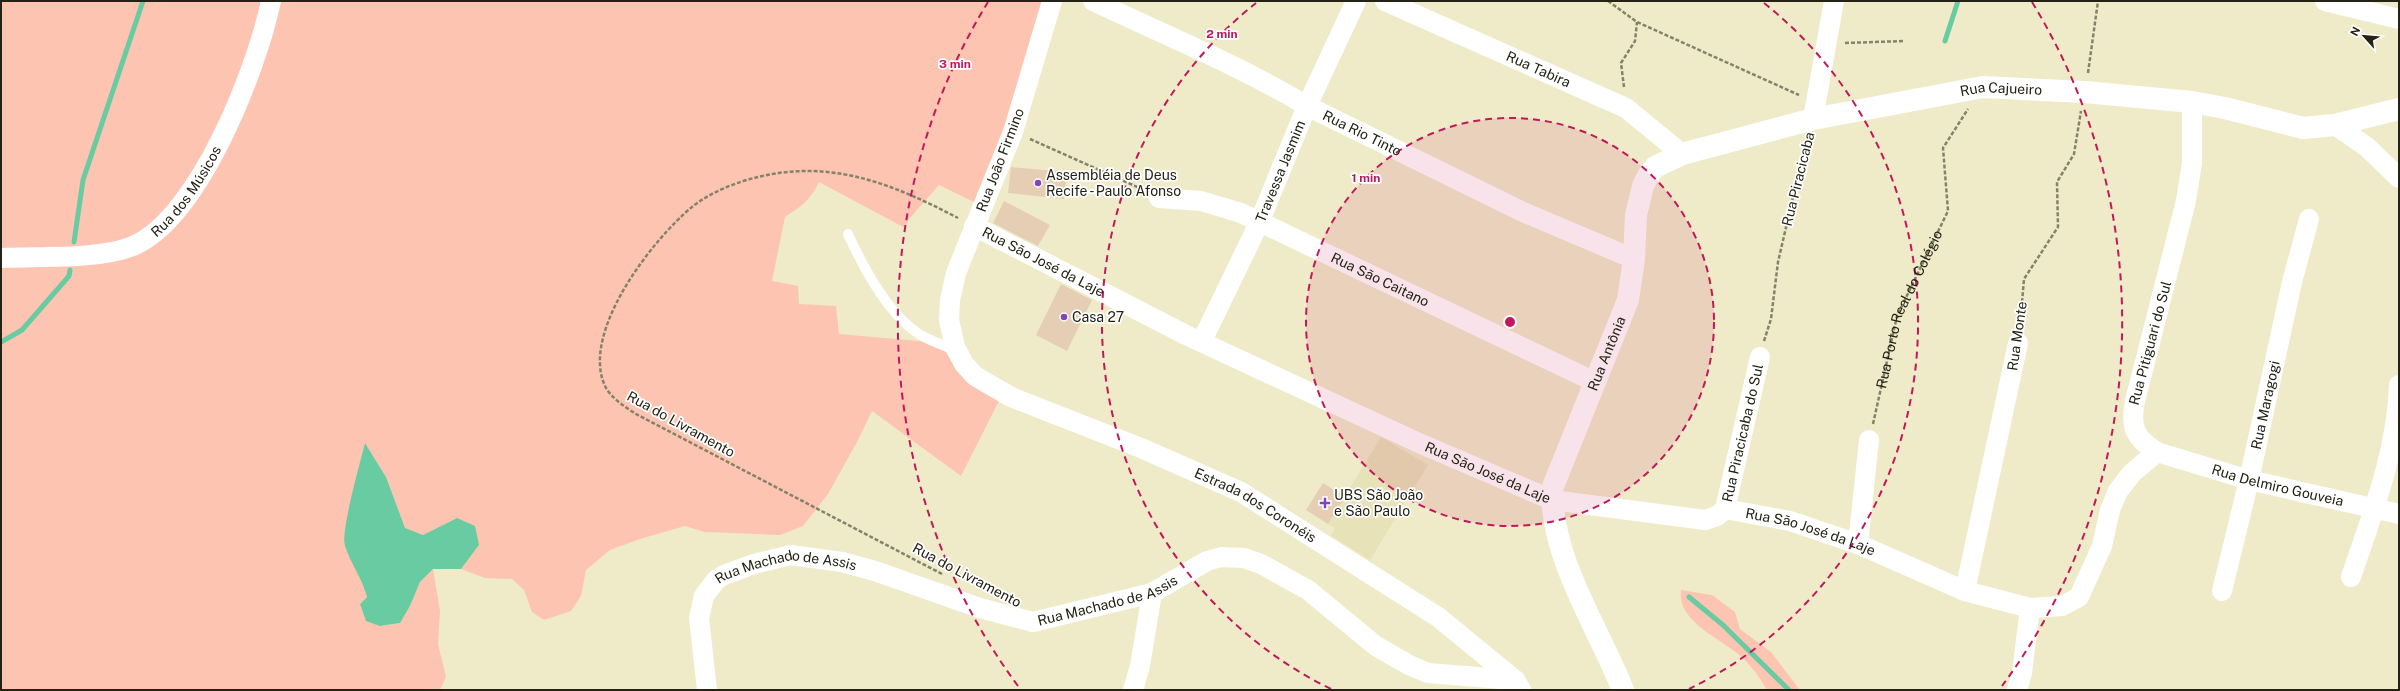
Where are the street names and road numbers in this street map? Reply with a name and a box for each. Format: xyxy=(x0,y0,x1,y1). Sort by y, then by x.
street label: Rua Tabira xyxy=(1504,48,1573,90)
street label: Rua Cajueiro xyxy=(1959,79,2043,99)
street label: Rua João Firmino xyxy=(973,106,1027,214)
street label: Rua Rio Tinto xyxy=(1320,107,1404,159)
street label: Travessa Jasmim xyxy=(1252,118,1308,225)
street label: Rua Piracicaba xyxy=(1779,130,1817,228)
street label: Rua dos Músicos xyxy=(148,143,224,240)
street label: Rua São José da Laje xyxy=(980,224,1107,300)
street label: Rua Porto Real do Colégio xyxy=(1873,227,1946,390)
street label: Rua São Caitano xyxy=(1328,249,1432,310)
street label: Rua Pitiguari do Sul xyxy=(2126,279,2174,407)
street label: Rua Monte xyxy=(2004,300,2030,372)
street label: Rua Antônia xyxy=(1584,314,1629,393)
street label: Rua Maragogi xyxy=(2248,359,2283,451)
street label: Rua Piracicaba do Sul xyxy=(1719,362,1766,504)
street label: Rua do Livramento xyxy=(624,388,738,460)
street label: Rua São José da Laje xyxy=(1422,438,1553,506)
street label: Rua Delmiro Gouveia xyxy=(2210,461,2345,509)
street label: Estrada dos Coronéis xyxy=(1192,465,1319,546)
street label: Rua São José da Laje xyxy=(1744,505,1878,559)
street label: Rua do Livramento xyxy=(910,540,1024,610)
street label: Rua Machado de Assis xyxy=(712,547,858,587)
street label: Rua Machado de Assis xyxy=(1036,572,1180,629)

